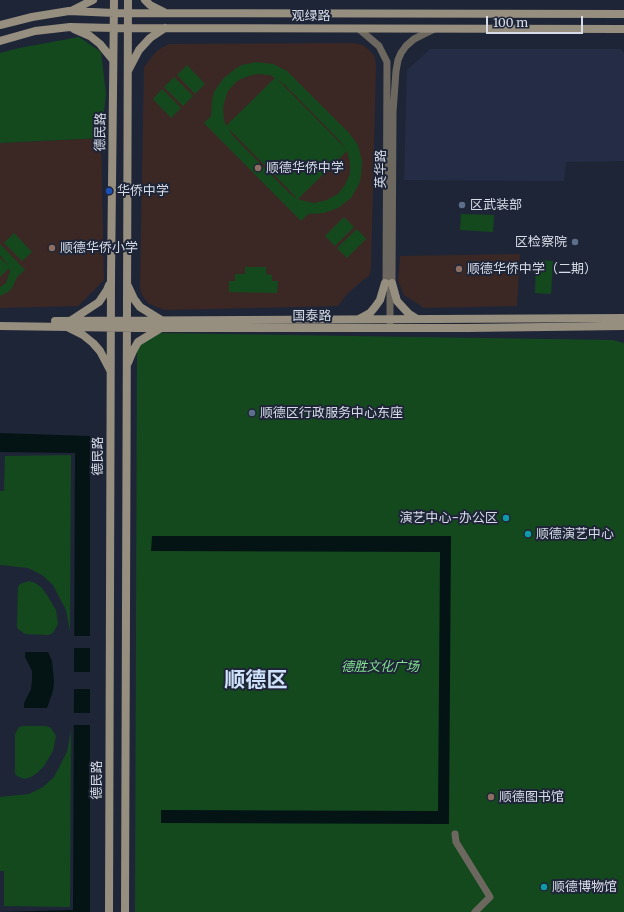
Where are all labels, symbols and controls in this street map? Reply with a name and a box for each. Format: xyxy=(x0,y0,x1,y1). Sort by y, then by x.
street label: 观绿路 xyxy=(292,8,330,24)
scale bar xyxy=(488,8,585,34)
text: 100 m xyxy=(493,15,528,30)
street label: 德民路 xyxy=(93,112,109,152)
street label: 英华路 xyxy=(373,150,389,188)
place label: 顺德华侨中学 xyxy=(266,160,344,176)
marker: 顺德华侨中学 xyxy=(253,163,263,173)
place label: 华侨中学 xyxy=(117,183,169,199)
marker: 华侨中学 xyxy=(104,186,114,196)
place label: 区武装部 xyxy=(470,197,522,213)
marker: 区武装部 xyxy=(457,200,467,210)
place label: 区检察院 xyxy=(515,234,567,250)
marker: 区检察院 xyxy=(570,237,580,247)
place label: 顺德华侨小学 xyxy=(60,240,138,256)
marker: 顺德华侨小学 xyxy=(47,243,57,253)
place label: 顺德华侨中学（二期） xyxy=(467,261,597,277)
marker: 顺德华侨中学（二期） xyxy=(454,264,464,274)
street label: 国泰路 xyxy=(293,308,331,324)
place label: 顺德区行政服务中心东座 xyxy=(260,405,403,421)
marker: 顺德区行政服务中心东座 xyxy=(247,408,257,418)
street label: 德民路 xyxy=(90,437,106,475)
place label: 演艺中心-办公区 xyxy=(399,510,498,526)
marker: 演艺中心-办公区 xyxy=(501,513,511,523)
place label: 顺德演艺中心 xyxy=(536,526,614,542)
marker: 顺德演艺中心 xyxy=(523,529,533,539)
park label: 德胜文化广场 xyxy=(341,659,419,675)
district label: 顺德区 xyxy=(225,668,287,694)
street label: 德民路 xyxy=(89,761,105,799)
place label: 顺德图书馆 xyxy=(499,789,564,805)
marker: 顺德图书馆 xyxy=(486,792,496,802)
place label: 顺德博物馆 xyxy=(552,879,617,895)
marker: 顺德博物馆 xyxy=(539,882,549,892)

